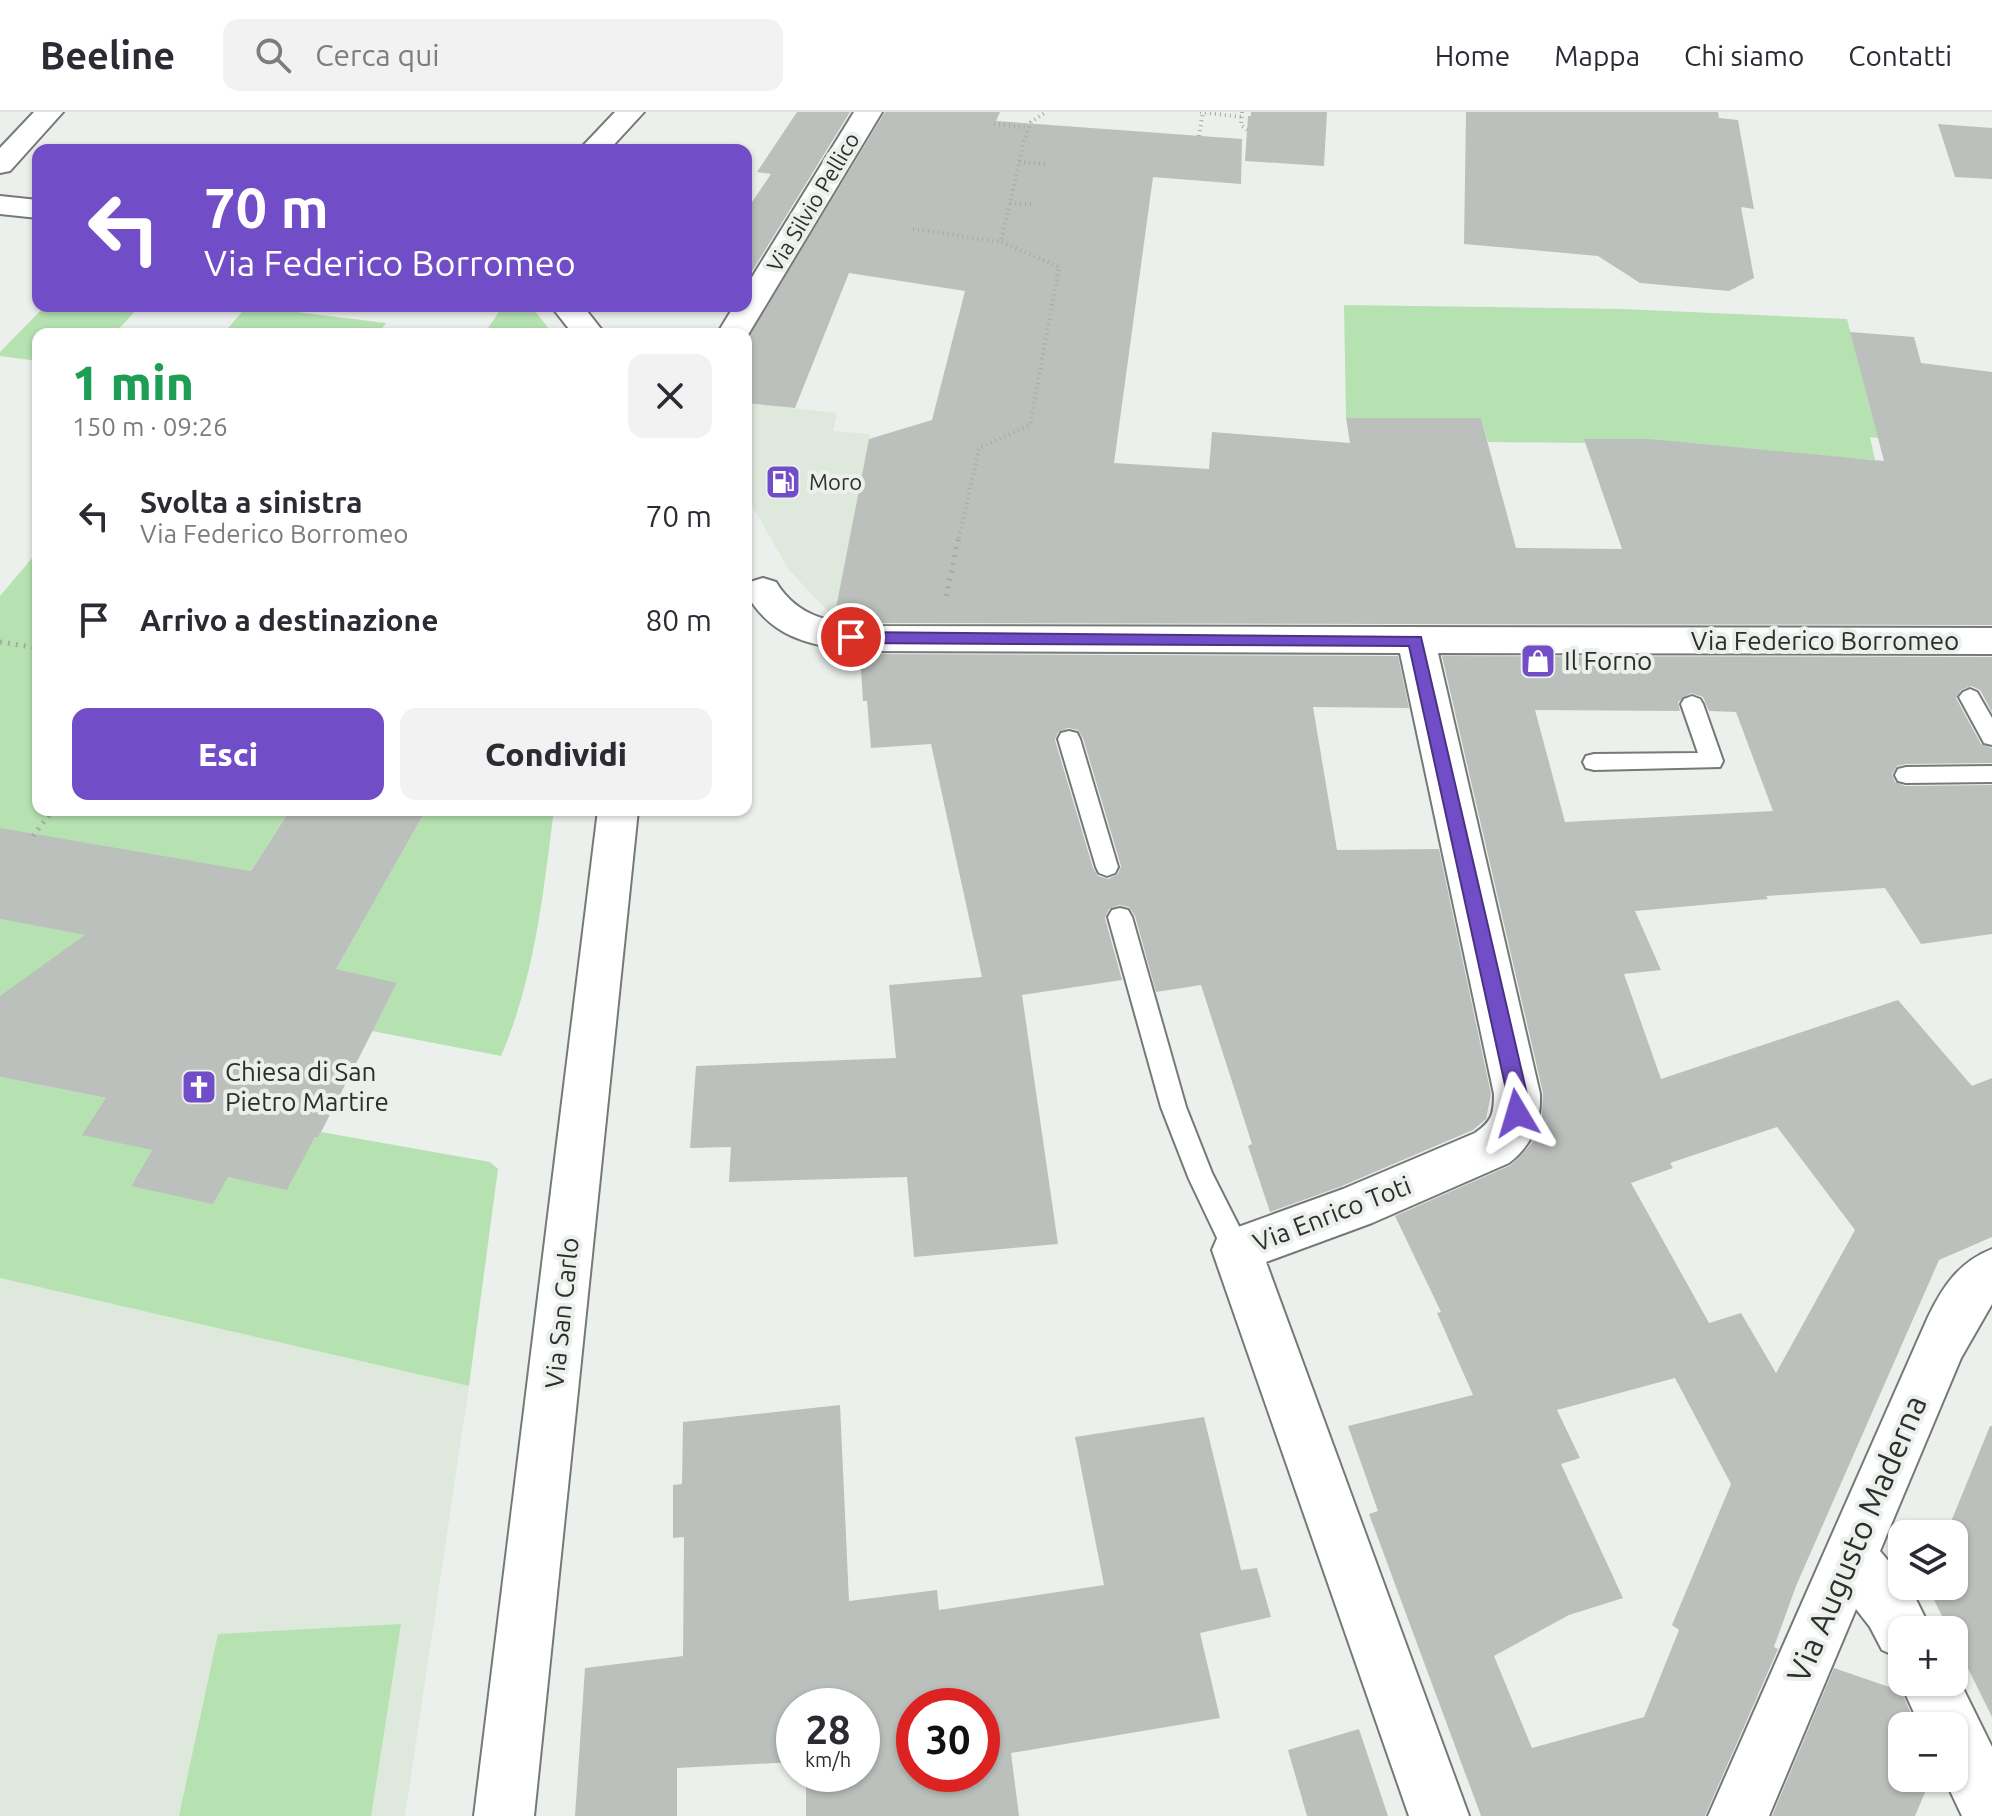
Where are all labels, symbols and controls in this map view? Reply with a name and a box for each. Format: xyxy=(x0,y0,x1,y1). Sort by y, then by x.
search box xyxy=(223,19,783,91)
icon: search xyxy=(251,33,295,77)
text: Beeline xyxy=(40,34,175,76)
text: Cerca qui xyxy=(315,38,440,72)
text: Home xyxy=(1435,40,1510,71)
text: Mappa xyxy=(1554,40,1640,71)
text: Chi siamo xyxy=(1684,40,1804,71)
text: Contatti xyxy=(1848,40,1952,71)
street label: Via Silvio Pellico xyxy=(761,128,864,276)
icon: left xyxy=(72,176,176,280)
text: 70 m xyxy=(204,176,329,239)
text: Via Federico Borromeo xyxy=(204,242,576,283)
button: close xyxy=(628,354,712,438)
text: 1 min xyxy=(72,355,194,409)
text: 150 m · 09:26 xyxy=(72,412,228,441)
fuel station icon: Moro xyxy=(764,463,802,501)
place label: Moro xyxy=(809,469,862,494)
text: Svolta a sinistra xyxy=(140,485,363,519)
icon: left xyxy=(72,494,116,538)
text: 70 m xyxy=(645,499,712,533)
text: Via Federico Borromeo xyxy=(140,519,409,548)
icon: arrive xyxy=(72,598,116,642)
text: Arrivo a destinazione xyxy=(140,603,438,637)
text: 80 m xyxy=(645,603,712,637)
pin xyxy=(817,603,885,671)
icon: arrive xyxy=(829,615,873,659)
street label: Via Federico Borromeo xyxy=(1691,626,1959,655)
shop icon: Il Forno xyxy=(1519,642,1557,680)
place label: Il Forno xyxy=(1564,646,1652,675)
button: Esci xyxy=(72,708,384,800)
button: Condividi xyxy=(400,708,712,800)
place label: Chiesa di San Pietro Martire xyxy=(225,1057,389,1116)
church icon: Chiesa di San Pietro Martire xyxy=(180,1068,218,1106)
position arrow xyxy=(1475,1071,1559,1155)
street label: Via Enrico Toti xyxy=(1249,1170,1415,1257)
street label: Via San Carlo xyxy=(539,1236,584,1390)
street label: Via Augusto Maderna xyxy=(1779,1390,1933,1688)
map controls xyxy=(1888,1520,1968,1792)
button: layers xyxy=(1888,1520,1968,1600)
button: + xyxy=(1888,1616,1968,1696)
speed limit sign: 30 xyxy=(896,1688,1000,1792)
text: 28 xyxy=(805,1707,851,1752)
button: − xyxy=(1888,1712,1968,1792)
text: km/h xyxy=(805,1748,851,1771)

